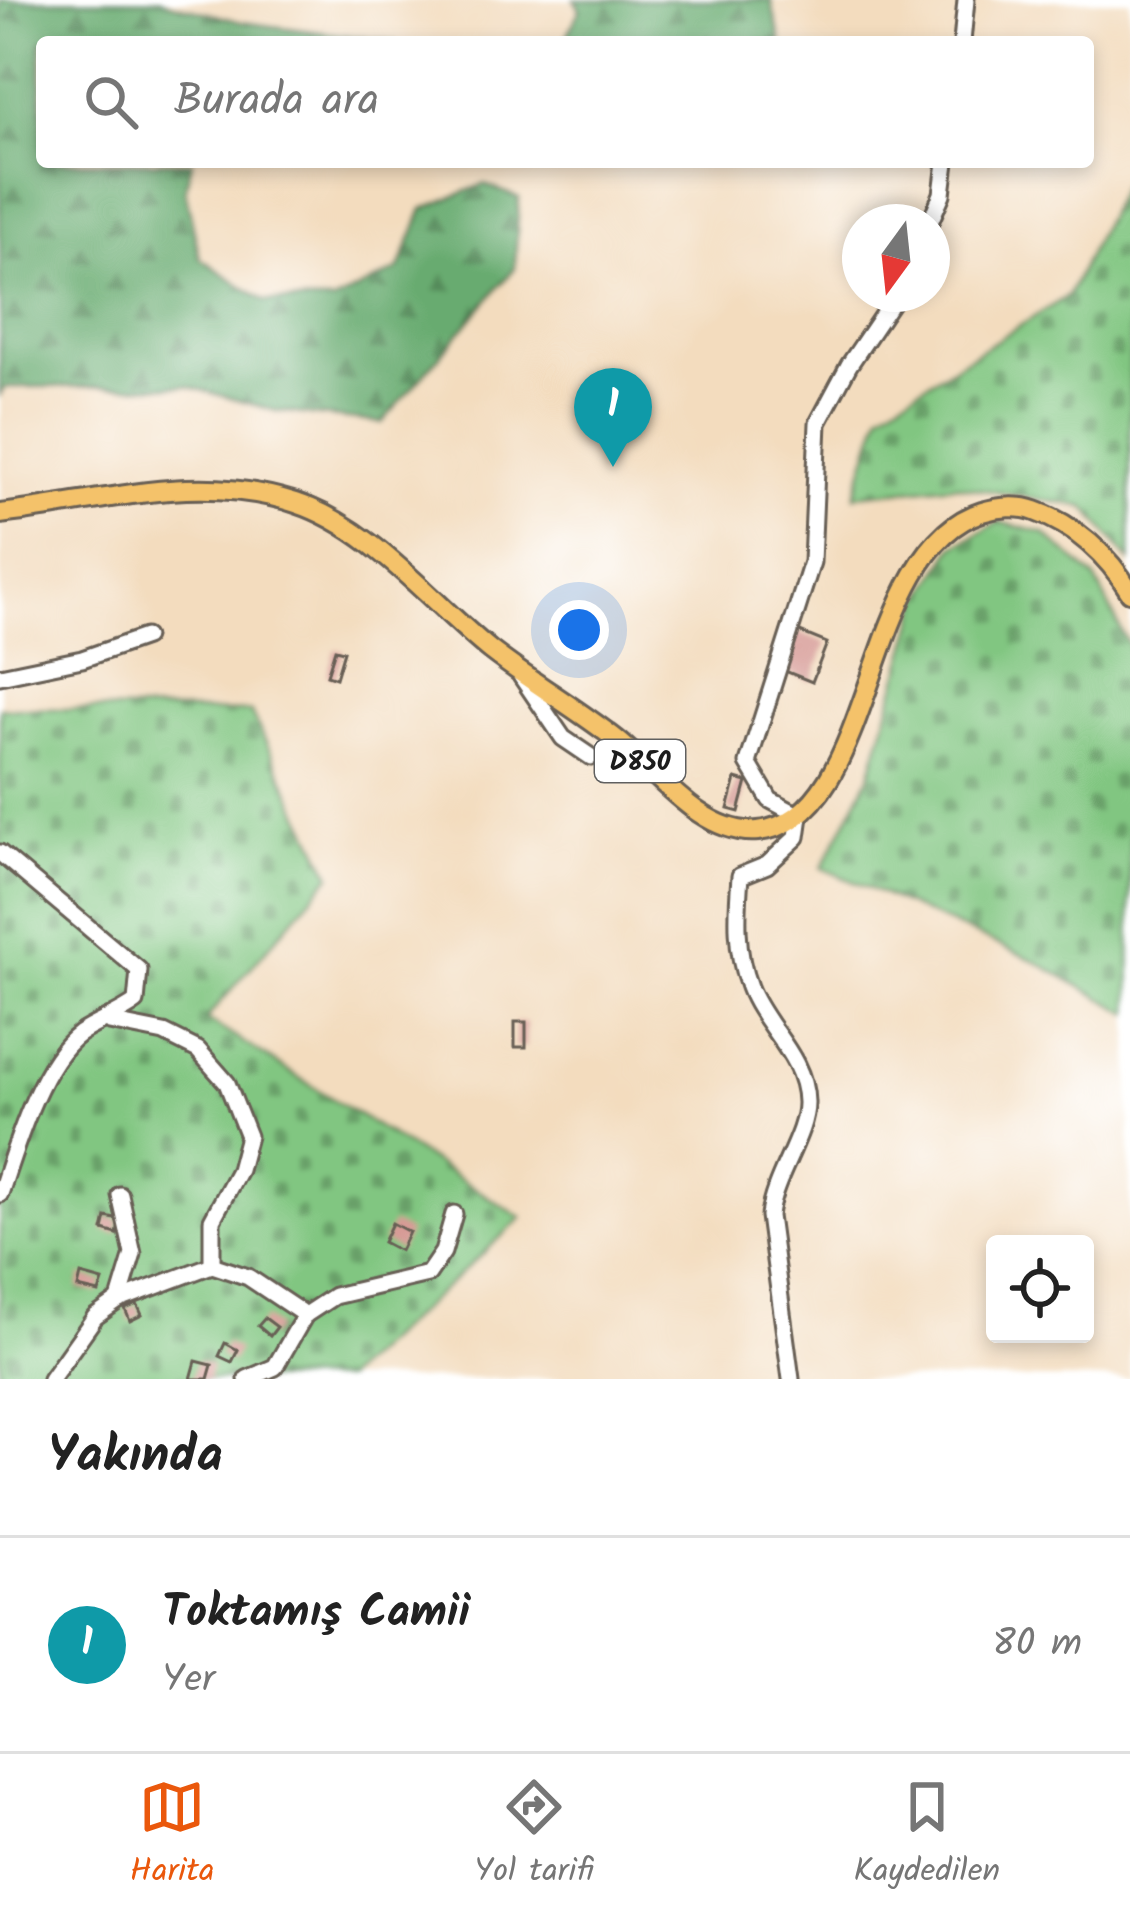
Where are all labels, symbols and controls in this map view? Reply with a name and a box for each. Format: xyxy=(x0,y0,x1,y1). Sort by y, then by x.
search box xyxy=(36,36,1094,168)
text: Burada ara xyxy=(174,66,379,138)
icon: search xyxy=(78,69,144,135)
north arrow xyxy=(842,204,950,312)
pin: 1 xyxy=(574,368,652,467)
your location xyxy=(549,600,609,660)
road number: D850 xyxy=(595,740,685,782)
map controls xyxy=(986,1235,1094,1343)
button: locate xyxy=(986,1235,1094,1343)
text: Yakında xyxy=(48,1417,223,1498)
text: Toktamış Camii xyxy=(162,1578,470,1650)
text: 1 xyxy=(81,1614,93,1676)
text: 80 m xyxy=(992,1614,1082,1676)
text: Yer xyxy=(162,1650,215,1712)
tab: Harita xyxy=(130,1774,214,1899)
tab: Yol tarifi xyxy=(474,1774,594,1899)
tab: Kaydedilen xyxy=(854,1774,1000,1899)

